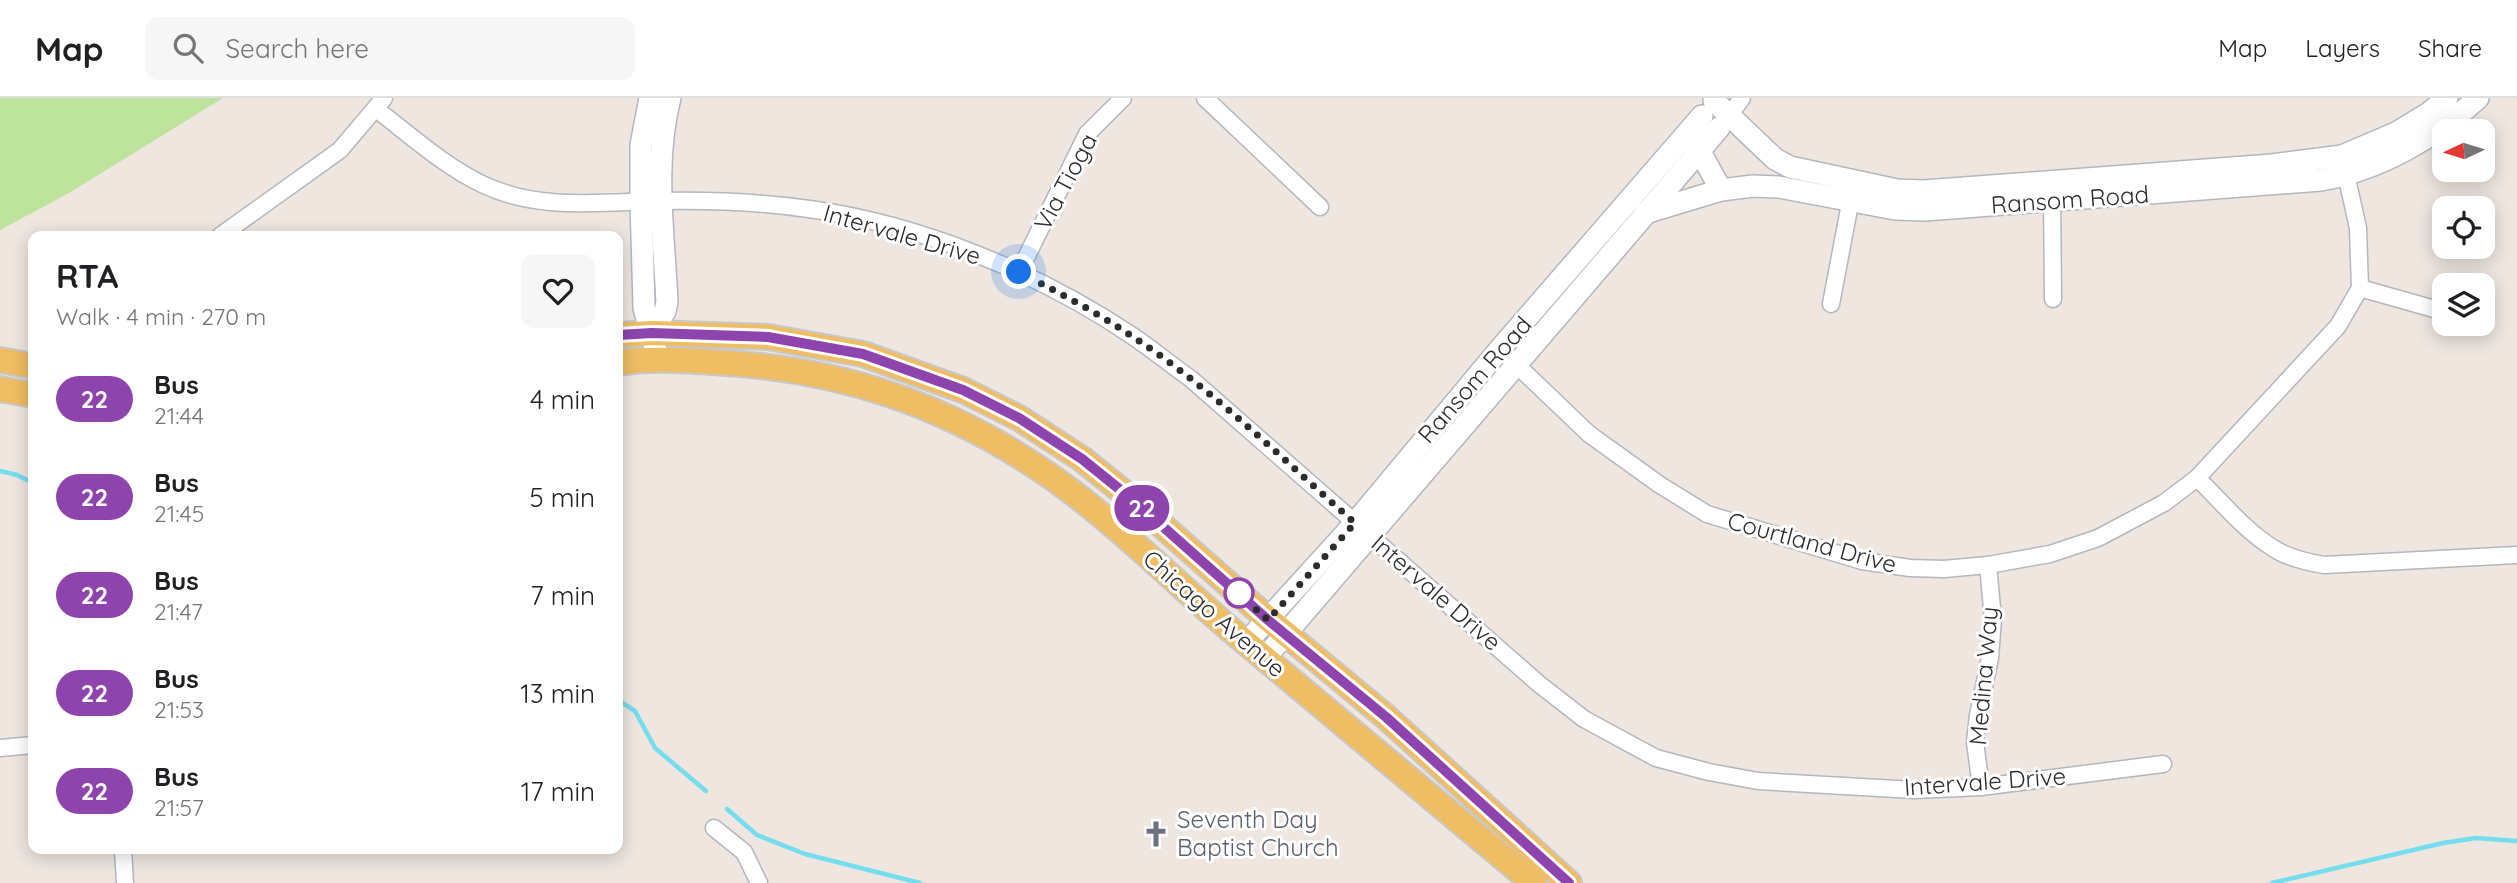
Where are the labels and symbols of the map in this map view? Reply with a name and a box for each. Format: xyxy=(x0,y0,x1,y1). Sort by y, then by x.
north arrow xyxy=(2432,119,2496,182)
street label: Via Tioga xyxy=(1027,128,1103,235)
street label: Ransom Road xyxy=(1990,179,2150,219)
street label: Intervale Drive xyxy=(820,197,984,271)
your location xyxy=(1001,254,1036,289)
street label: Ransom Road xyxy=(1411,310,1538,449)
line badge: 22 xyxy=(1110,485,1174,531)
street label: Courtland Drive xyxy=(1724,505,1900,579)
street label: Intervale Drive xyxy=(1366,528,1508,657)
street label: Chicago Avenue xyxy=(1137,543,1292,683)
unlabelled marker xyxy=(1224,578,1254,608)
street label: Medina Way xyxy=(1962,605,2004,747)
street label: Intervale Drive xyxy=(1903,760,2067,802)
place label: Seventh Day Baptist Church xyxy=(1177,804,1339,862)
church icon: Seventh Day Baptist Church xyxy=(1141,819,1171,849)

